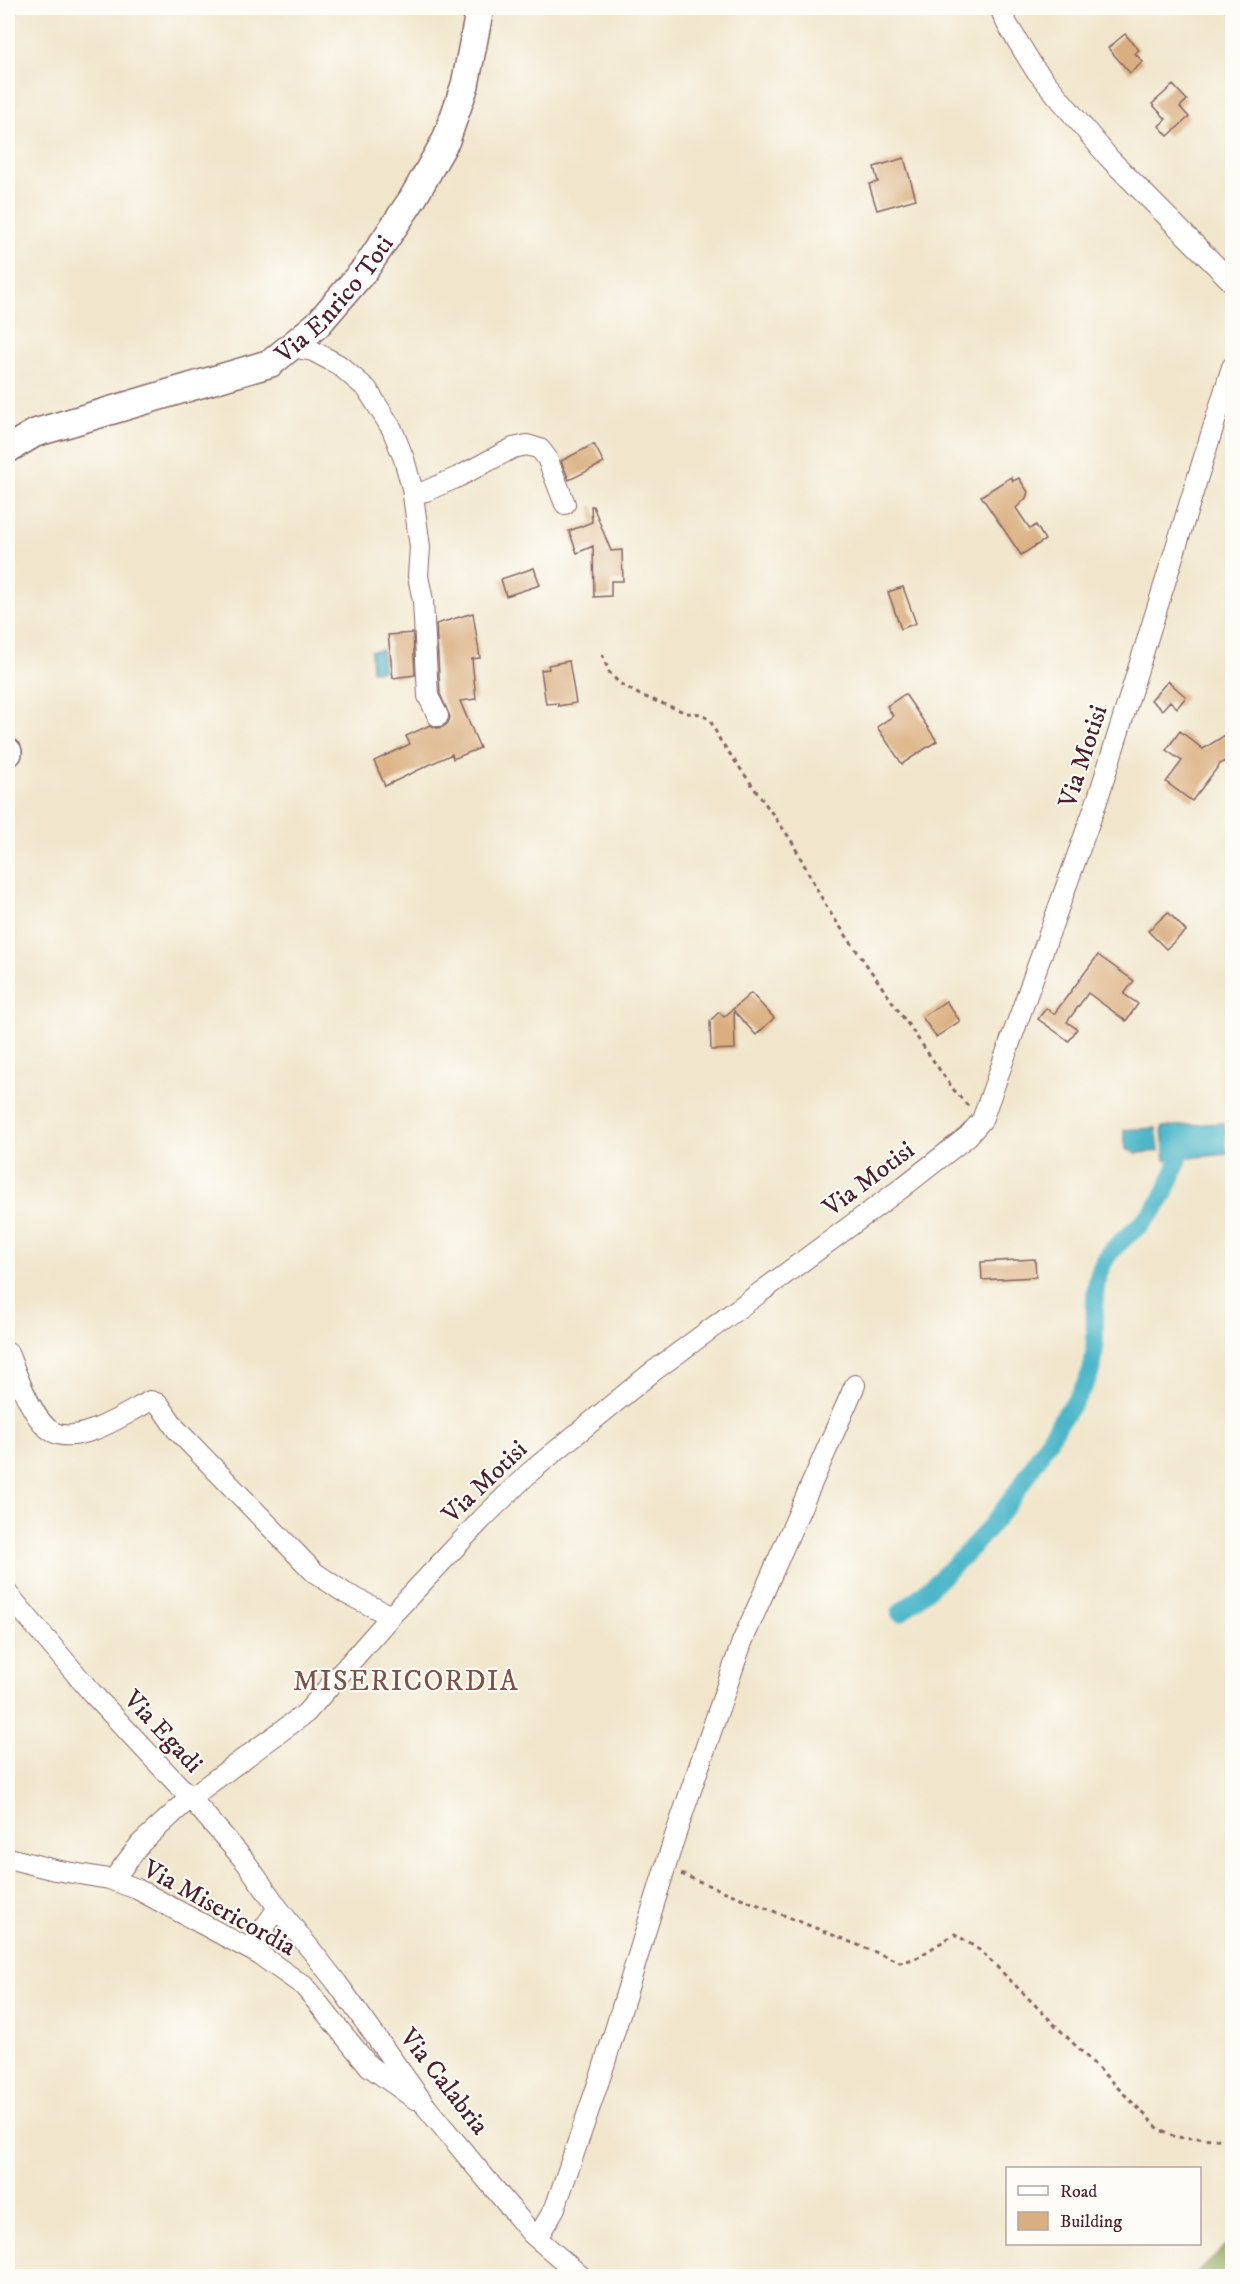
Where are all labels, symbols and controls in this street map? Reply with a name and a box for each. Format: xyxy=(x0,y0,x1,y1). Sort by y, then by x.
street label: Via Enrico Toti xyxy=(268,229,401,371)
street label: Via Motisi xyxy=(1051,701,1116,813)
street label: Via Motisi xyxy=(816,1134,921,1225)
street label: Via Motisi xyxy=(435,1433,535,1531)
district label: MISERICORDIA xyxy=(293,1664,519,1699)
street label: Via Egadi xyxy=(116,1683,210,1780)
street label: Via Misericordia xyxy=(136,1852,302,1964)
street label: Via Calabria xyxy=(391,2021,496,2142)
legend xyxy=(1006,2167,1201,2245)
text: Road xyxy=(1060,2181,1097,2203)
text: Building xyxy=(1060,2211,1122,2233)

